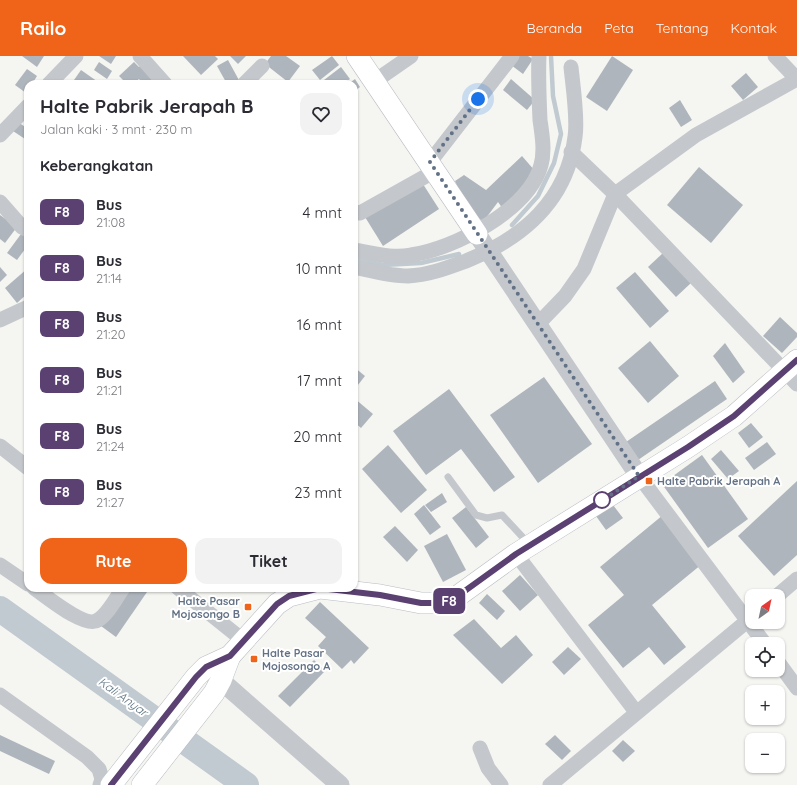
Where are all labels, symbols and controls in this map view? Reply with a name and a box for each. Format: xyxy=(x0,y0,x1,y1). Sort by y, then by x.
text: Railo xyxy=(20,16,66,40)
text: Beranda xyxy=(527,19,582,37)
text: Peta xyxy=(604,19,634,37)
text: Tentang xyxy=(656,19,709,37)
text: Kontak xyxy=(731,19,777,37)
your location xyxy=(468,89,488,109)
button: heart xyxy=(300,93,342,135)
text: Halte Pabrik Jerapah B xyxy=(40,94,253,118)
text: Jalan kaki · 3 mnt · 230 m xyxy=(40,121,192,137)
text: Keberangkatan xyxy=(40,156,153,175)
text: Bus xyxy=(96,195,122,214)
text: F8 xyxy=(54,203,70,221)
text: 4 mnt xyxy=(303,203,342,222)
text: 21:08 xyxy=(96,214,125,230)
text: Bus xyxy=(96,251,122,270)
text: F8 xyxy=(54,259,70,277)
text: 10 mnt xyxy=(296,259,342,278)
text: 21:14 xyxy=(96,270,122,286)
text: Bus xyxy=(96,307,122,326)
text: F8 xyxy=(54,315,70,333)
text: 16 mnt xyxy=(297,315,342,334)
text: 21:20 xyxy=(96,326,125,342)
text: Bus xyxy=(96,363,122,382)
text: F8 xyxy=(54,371,70,389)
text: 17 mnt xyxy=(297,371,342,390)
text: 21:21 xyxy=(96,382,122,398)
text: Bus xyxy=(96,419,122,438)
text: F8 xyxy=(54,427,70,445)
text: 20 mnt xyxy=(293,427,342,446)
text: 21:24 xyxy=(96,438,124,454)
place label: Halte Pabrik Jerapah A xyxy=(657,474,780,488)
text: Bus xyxy=(96,475,122,494)
marker: Halte Pabrik Jerapah A xyxy=(644,476,654,486)
text: F8 xyxy=(54,483,70,501)
text: 23 mnt xyxy=(294,483,342,502)
unlabelled marker xyxy=(593,491,611,509)
text: 21:27 xyxy=(96,494,124,510)
button: Rute xyxy=(40,538,187,584)
button: Tiket xyxy=(195,538,342,584)
line badge: F8 xyxy=(431,588,467,614)
north arrow xyxy=(745,589,785,629)
map controls xyxy=(745,589,785,773)
text: F8 xyxy=(441,592,457,610)
place label: Halte Pasar Mojosongo B xyxy=(172,594,240,621)
marker: Halte Pasar Mojosongo B xyxy=(243,602,253,612)
button: locate xyxy=(745,637,785,677)
place label: Halte Pasar Mojosongo A xyxy=(262,646,330,673)
marker: Halte Pasar Mojosongo A xyxy=(249,654,259,664)
water label: Kali Anyar xyxy=(96,674,152,720)
button: + xyxy=(745,685,785,725)
button: − xyxy=(745,733,785,773)

